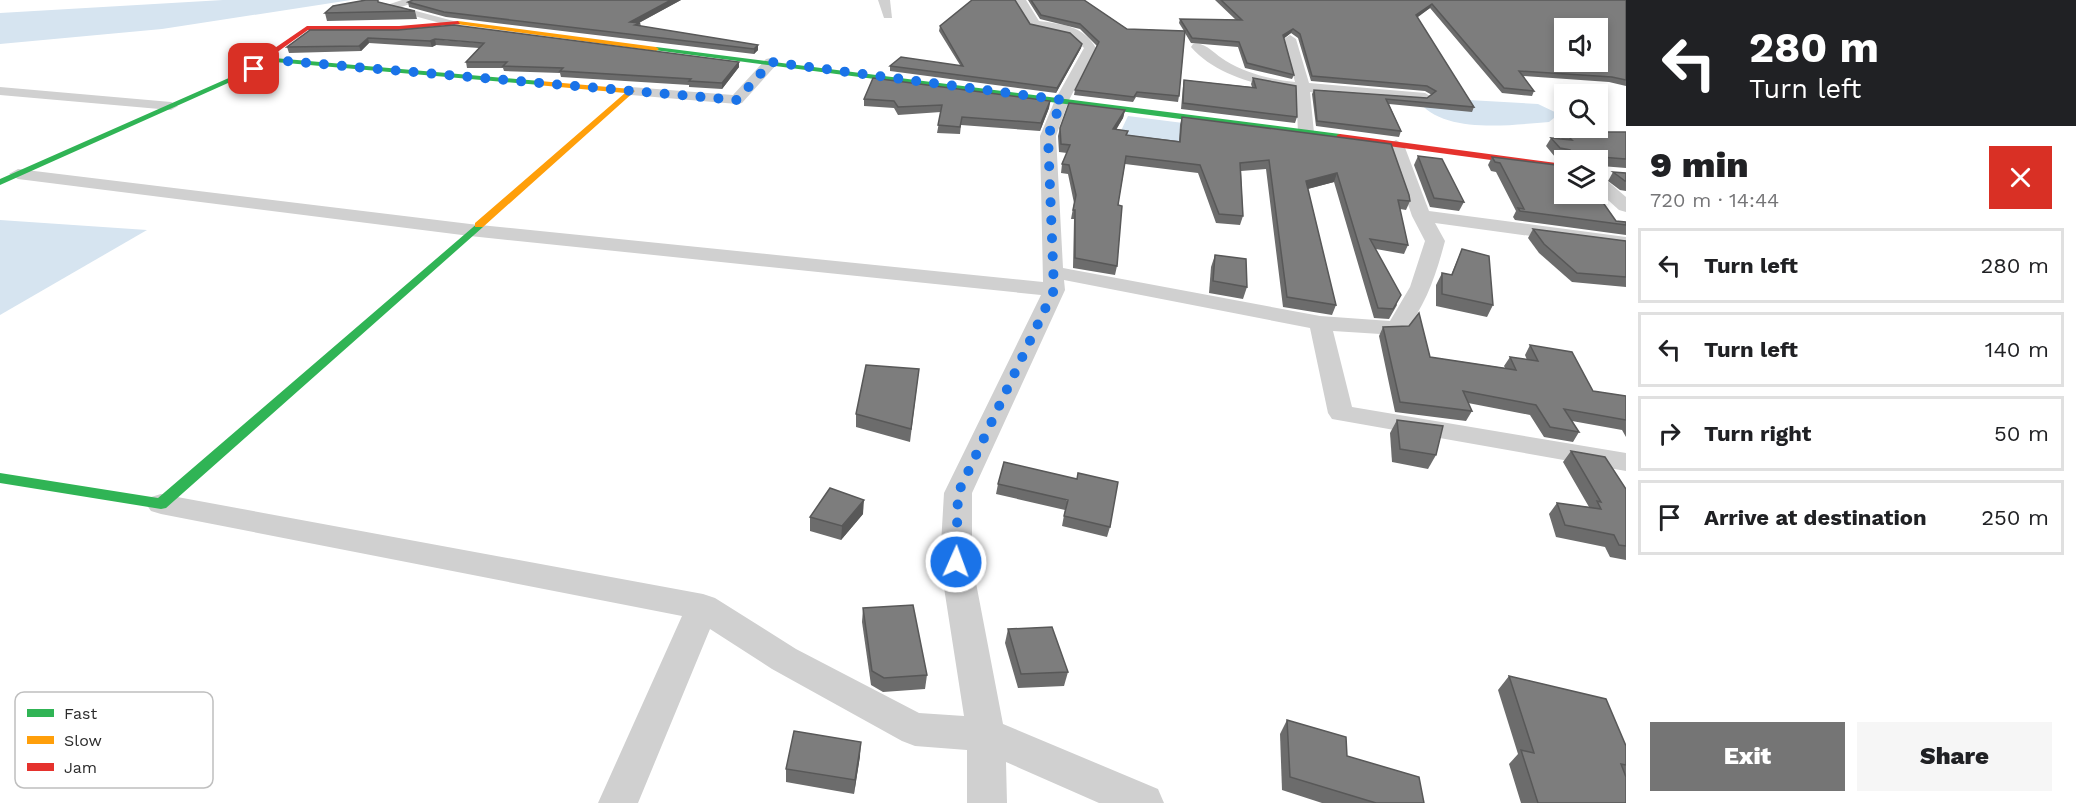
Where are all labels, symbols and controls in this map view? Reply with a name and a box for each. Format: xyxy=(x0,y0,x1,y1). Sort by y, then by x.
map controls xyxy=(1554,18,1608,204)
button: sound xyxy=(1554,18,1608,72)
text: 280 m xyxy=(1749,23,1879,72)
icon: left xyxy=(1650,24,1728,102)
pin xyxy=(228,43,279,94)
icon: arrive xyxy=(237,52,270,85)
text: Turn left xyxy=(1749,73,1861,105)
button: search xyxy=(1554,84,1608,138)
text: 9 min xyxy=(1650,144,1749,186)
button: close xyxy=(1989,146,2052,209)
button: layers xyxy=(1554,150,1608,204)
text: 720 m · 14:44 xyxy=(1650,188,1779,212)
icon: left xyxy=(1653,249,1686,282)
text: Turn left xyxy=(1704,253,1798,278)
text: 280 m xyxy=(1980,253,2049,278)
icon: left xyxy=(1653,333,1686,366)
text: Turn left xyxy=(1704,337,1798,362)
text: 140 m xyxy=(1985,337,2049,362)
icon: right xyxy=(1653,417,1686,450)
text: Turn right xyxy=(1704,421,1811,446)
text: 50 m xyxy=(1994,421,2049,446)
icon: arrive xyxy=(1653,501,1686,534)
text: Arrive at destination xyxy=(1704,505,1927,530)
text: 250 m xyxy=(1981,505,2049,530)
position arrow xyxy=(924,530,988,594)
legend xyxy=(15,692,213,788)
text: Fast xyxy=(64,704,97,723)
button: Exit xyxy=(1650,722,1845,791)
button: Share xyxy=(1857,722,2052,791)
text: Slow xyxy=(64,731,102,750)
text: Jam xyxy=(64,758,97,777)

